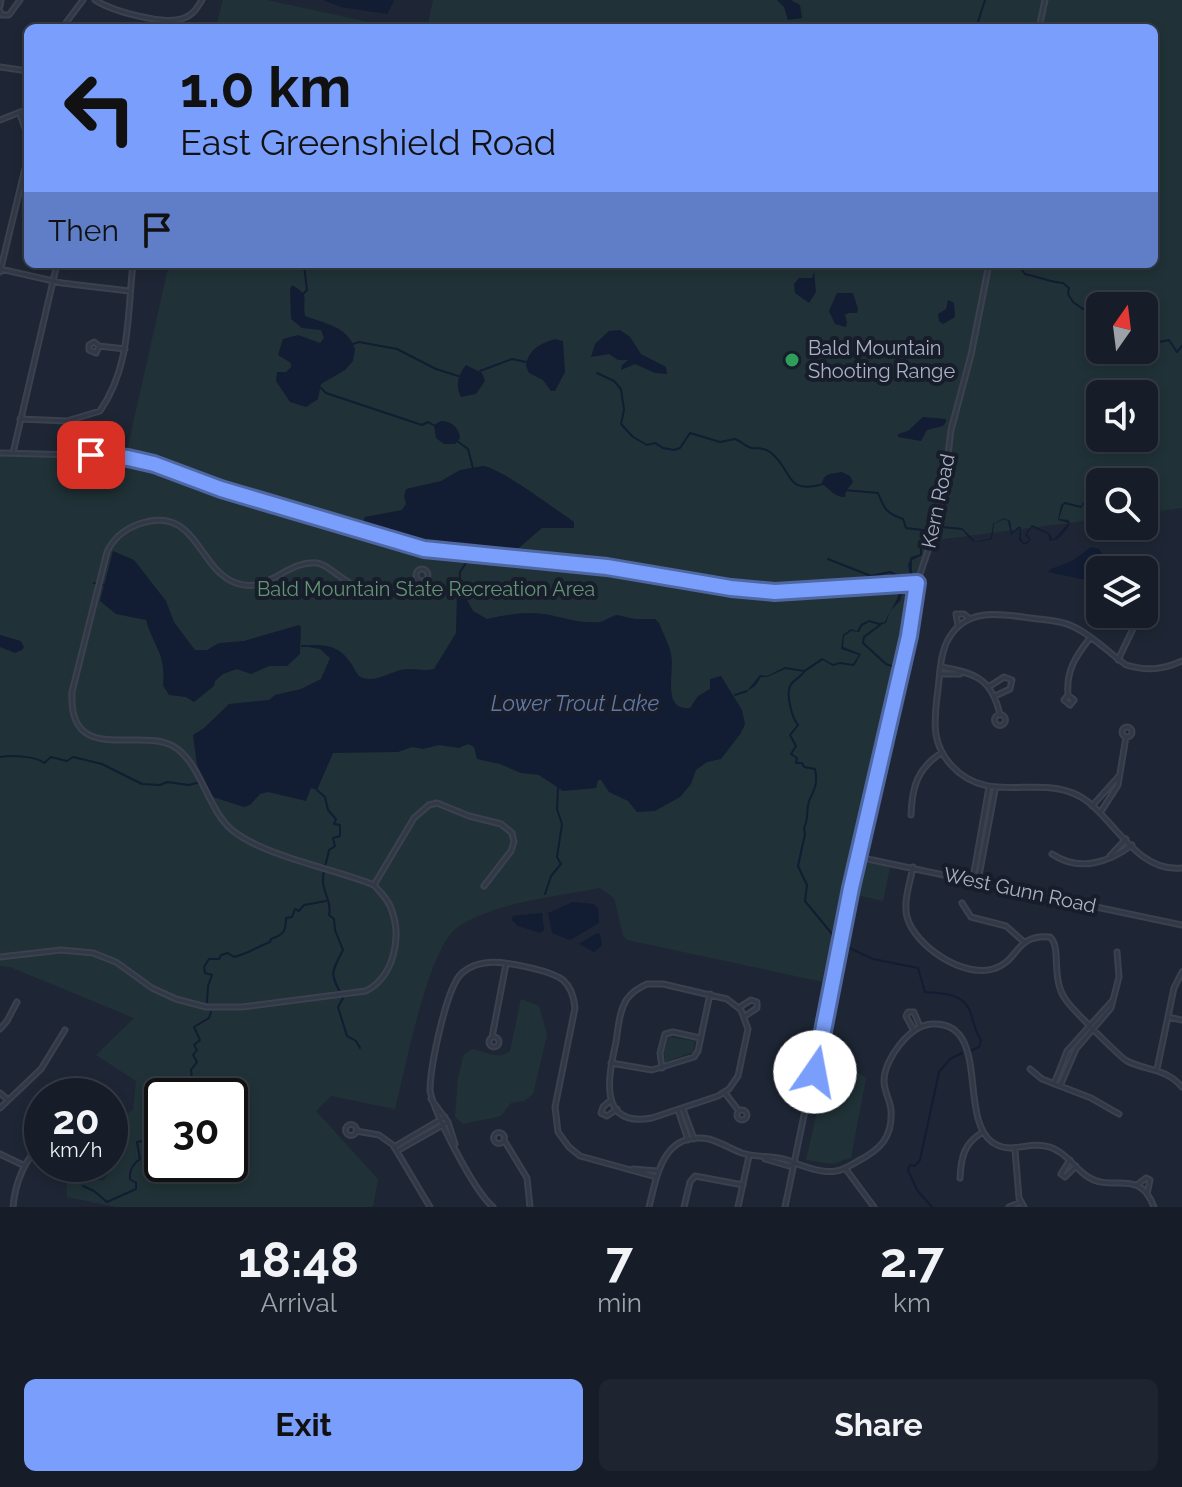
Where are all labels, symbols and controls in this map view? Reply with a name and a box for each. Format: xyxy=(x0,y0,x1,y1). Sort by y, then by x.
text: 1.0 km xyxy=(180,54,351,120)
icon: left xyxy=(48,56,152,160)
text: East Greenshield Road xyxy=(180,121,556,163)
icon: arrive xyxy=(135,208,179,252)
text: Then xyxy=(48,213,119,248)
north arrow xyxy=(1086,292,1158,364)
map controls xyxy=(1086,292,1158,628)
place label: Bald Mountain Shooting Range xyxy=(808,336,955,383)
marker: Bald Mountain Shooting Range xyxy=(783,351,801,369)
button: sound xyxy=(1086,380,1158,452)
pin xyxy=(57,421,125,489)
icon: arrive xyxy=(69,433,113,477)
street label: Kern Road xyxy=(916,452,960,550)
button: search xyxy=(1086,468,1158,540)
button: layers xyxy=(1086,556,1158,628)
park label: Bald Mountain State Recreation Area xyxy=(257,577,595,601)
water label: Lower Trout Lake xyxy=(491,690,659,716)
street label: West Gunn Road xyxy=(942,862,1098,918)
position arrow xyxy=(773,1030,857,1114)
speed limit sign: 30 xyxy=(144,1078,248,1182)
text: 20 xyxy=(52,1096,100,1143)
text: km/h xyxy=(50,1138,102,1162)
text: 18:48 xyxy=(238,1232,359,1288)
text: 7 xyxy=(606,1232,633,1288)
text: 2.7 xyxy=(880,1232,944,1288)
text: Arrival xyxy=(260,1288,337,1318)
text: min xyxy=(597,1288,642,1318)
text: km xyxy=(893,1288,931,1318)
button: Exit xyxy=(24,1379,583,1471)
button: Share xyxy=(599,1379,1158,1471)

